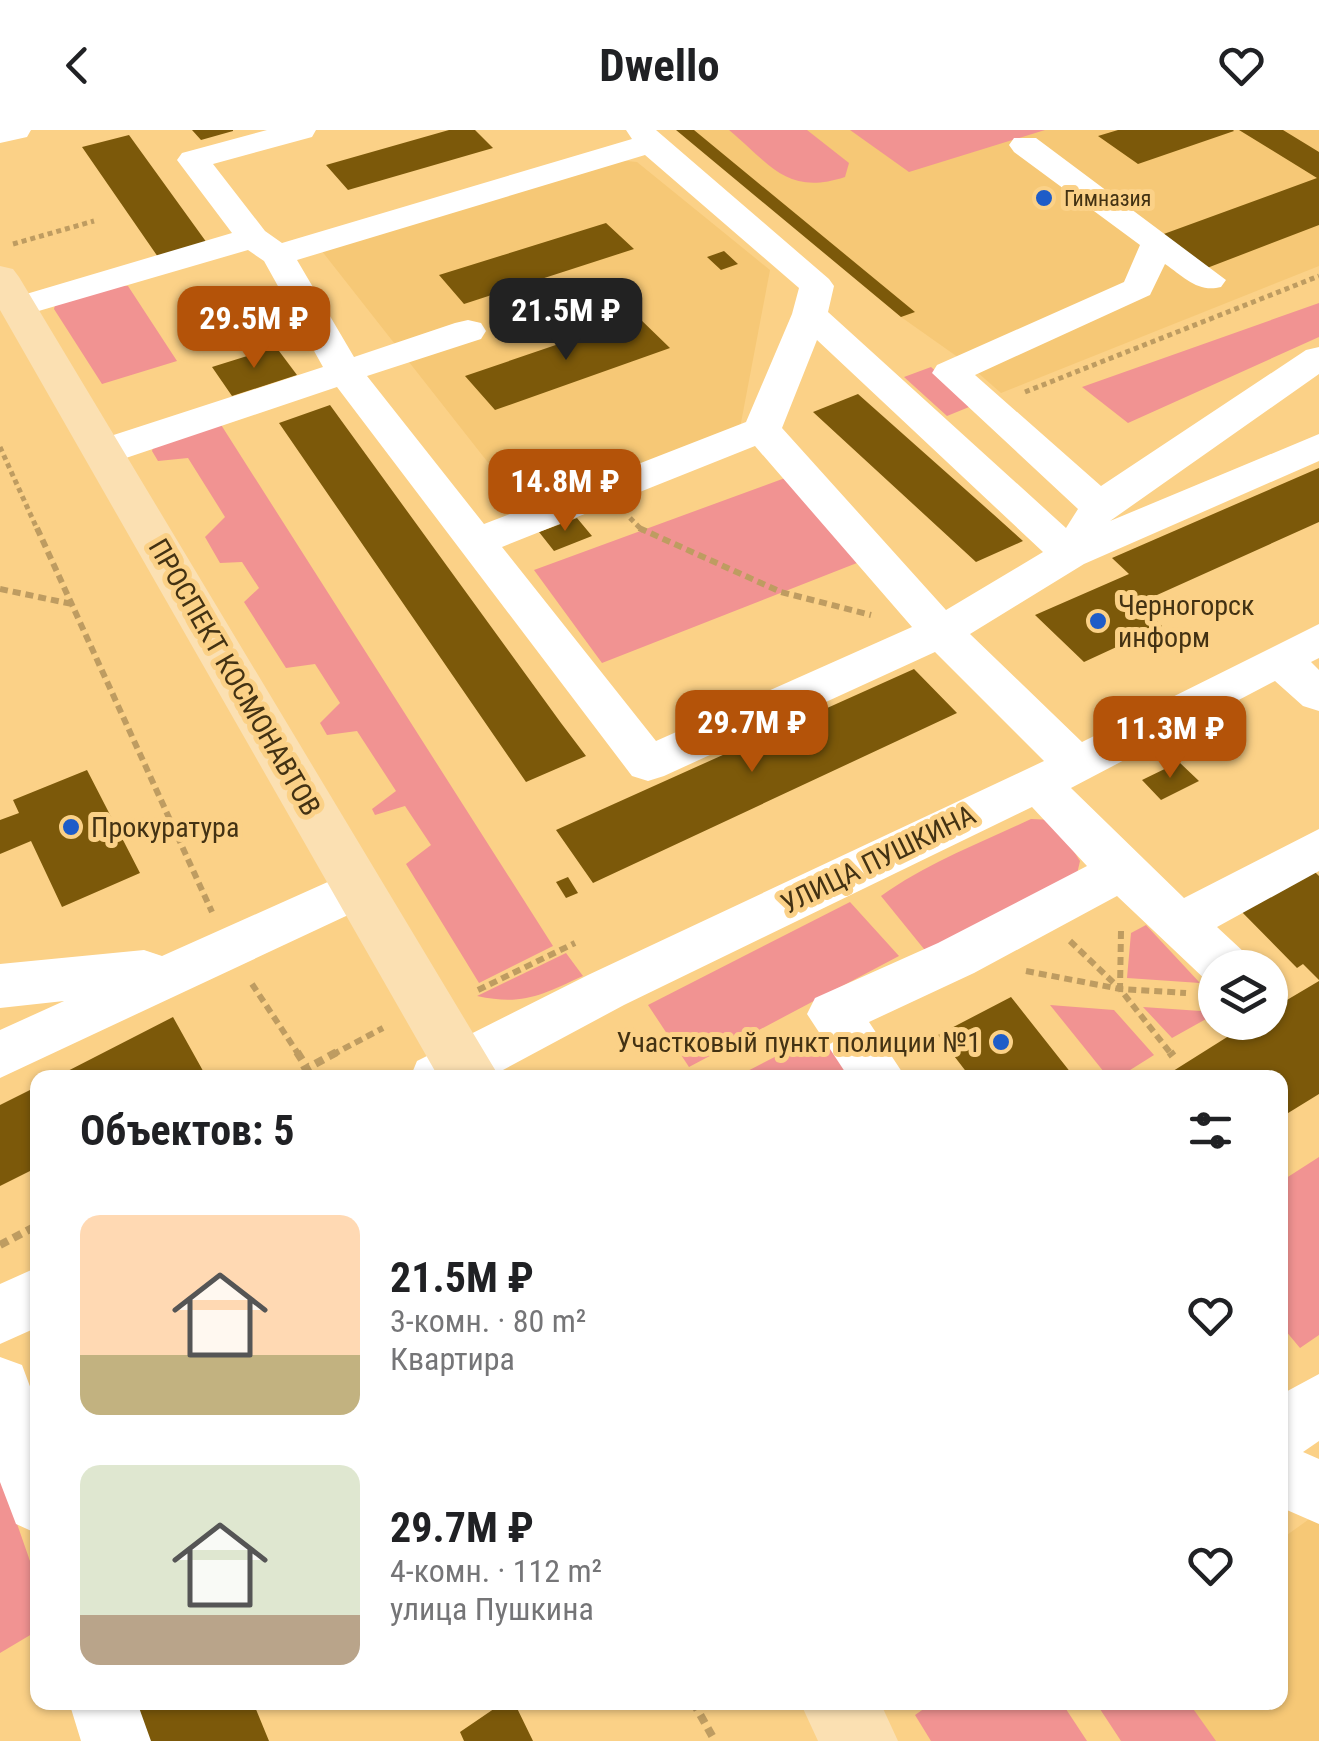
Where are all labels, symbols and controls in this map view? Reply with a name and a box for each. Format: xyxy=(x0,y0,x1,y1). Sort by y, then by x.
icon: back xyxy=(50,38,105,93)
icon: heart xyxy=(1214,38,1269,93)
text: Dwello xyxy=(599,39,720,92)
place label: Гимназия xyxy=(1064,186,1151,211)
marker: Гимназия xyxy=(1033,187,1055,209)
pin: 21.5M ₽ xyxy=(474,278,658,363)
pin: 29.5M ₽ xyxy=(162,286,346,371)
text: 21.5M ₽ xyxy=(511,291,621,329)
text: 29.5M ₽ xyxy=(199,299,309,337)
pin: 14.8M ₽ xyxy=(473,449,657,534)
text: 14.8M ₽ xyxy=(510,462,620,500)
street label: ПРОСПЕКТ КОСМОНАВТОВ xyxy=(142,533,327,821)
place label: Черногорск информ xyxy=(1118,589,1254,654)
marker: Черногорск информ xyxy=(1087,610,1109,632)
pin: 29.7M ₽ xyxy=(660,690,844,775)
pin: 11.3M ₽ xyxy=(1078,696,1262,781)
text: 29.7M ₽ xyxy=(697,703,807,741)
text: 11.3M ₽ xyxy=(1115,709,1225,747)
street label: УЛИЦА ПУШКИНА xyxy=(776,798,981,921)
place label: Прокуратура xyxy=(91,811,239,844)
marker: Прокуратура xyxy=(60,816,82,838)
map controls xyxy=(1198,950,1288,1040)
button: layers xyxy=(1198,950,1288,1040)
place label: Участковый пункт полиции №1 xyxy=(616,1026,981,1059)
marker: Участковый пункт полиции №1 xyxy=(990,1031,1012,1053)
icon: filters xyxy=(1183,1103,1238,1158)
text: Объектов: 5 xyxy=(80,1106,294,1155)
text: 21.5M ₽ xyxy=(390,1253,534,1302)
icon: home xyxy=(160,1255,280,1375)
icon: heart xyxy=(1183,1288,1238,1343)
text: 3-комн. · 80 m² xyxy=(390,1302,586,1340)
text: Квартира xyxy=(390,1340,515,1378)
text: 29.7M ₽ xyxy=(390,1503,534,1552)
icon: home xyxy=(160,1505,280,1625)
icon: heart xyxy=(1183,1538,1238,1593)
text: 4-комн. · 112 m² xyxy=(390,1552,602,1590)
text: улица Пушкина xyxy=(390,1590,594,1628)

